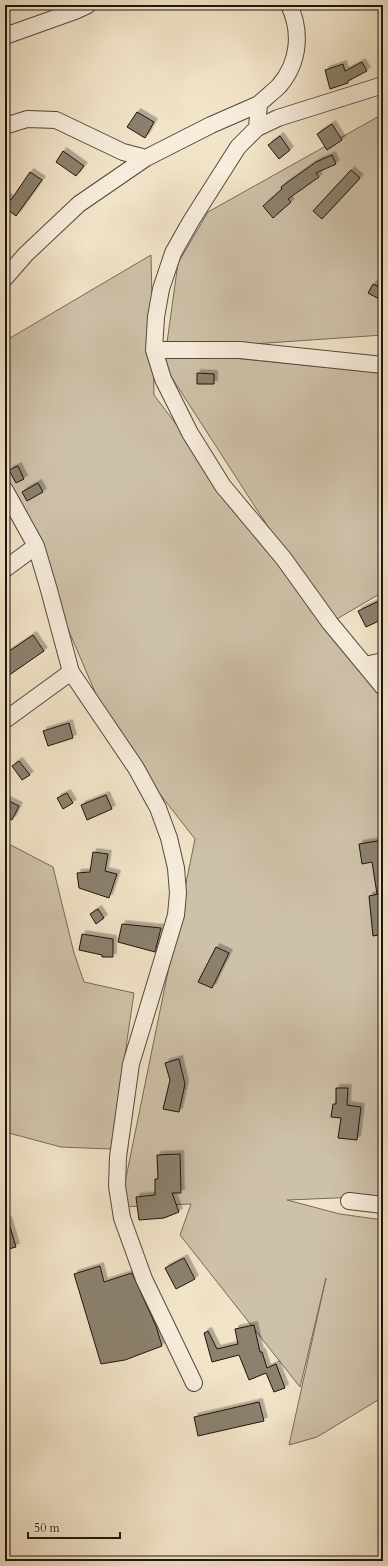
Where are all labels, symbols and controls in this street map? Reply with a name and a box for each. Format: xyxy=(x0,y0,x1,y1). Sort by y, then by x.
scale bar xyxy=(28,1514,120,1540)
text: 50 m xyxy=(34,1520,61,1536)

